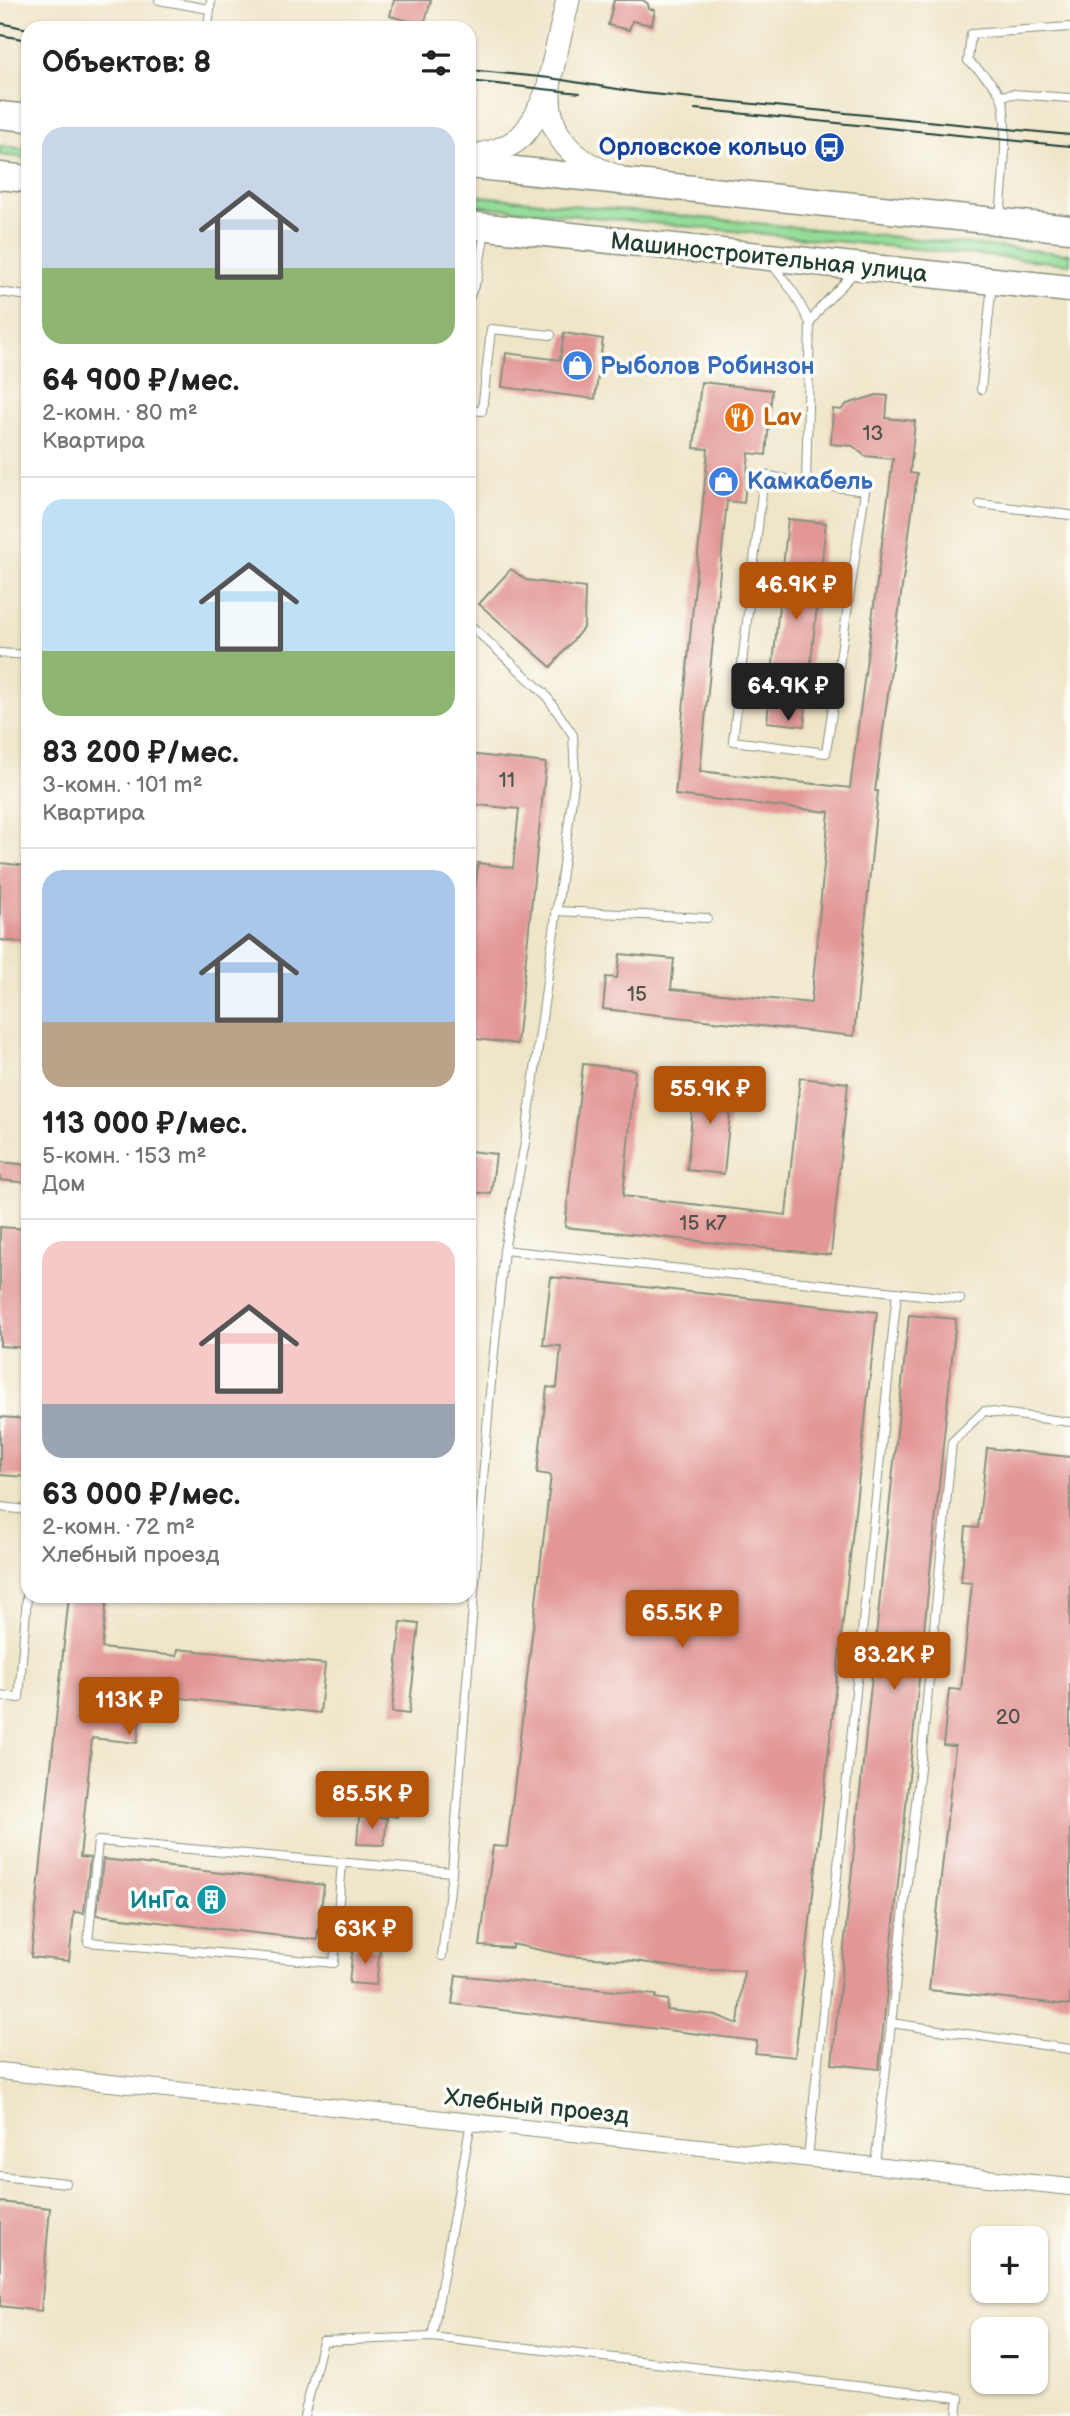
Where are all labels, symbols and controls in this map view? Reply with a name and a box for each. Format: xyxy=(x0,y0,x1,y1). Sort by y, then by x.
icon: filters xyxy=(417,44,455,82)
text: Объектов: 8 xyxy=(42,45,211,81)
bus stop icon: Орловское кольцо xyxy=(813,130,847,164)
place label: Орловское кольцо xyxy=(599,133,807,162)
icon: home xyxy=(186,172,312,298)
street label: Машиностроительная улица xyxy=(609,226,929,289)
shop icon: Рыболов Робинзон xyxy=(560,349,594,383)
place label: Рыболов Робинзон xyxy=(600,352,815,381)
text: 64 900 ₽/мес. xyxy=(42,363,239,399)
text: 2-комн. · 80 m² xyxy=(42,399,198,427)
restaurant icon: Lav xyxy=(723,400,757,434)
place label: Lav xyxy=(763,403,802,432)
house number: 13 xyxy=(862,421,884,446)
text: Квартира xyxy=(42,427,145,455)
shop icon: Камкабель xyxy=(707,464,741,498)
place label: Камкабель xyxy=(747,467,874,496)
icon: home xyxy=(186,544,312,670)
pin: 46.9K ₽ xyxy=(731,562,861,622)
text: 46.9K ₽ xyxy=(755,571,837,599)
pin: 64.9K ₽ xyxy=(723,664,853,723)
text: 64.9K ₽ xyxy=(747,672,829,700)
text: 83 200 ₽/мес. xyxy=(42,735,239,771)
house number: 11 xyxy=(499,768,515,793)
text: 3-комн. · 101 m² xyxy=(42,771,203,799)
text: Квартира xyxy=(42,799,145,827)
icon: home xyxy=(186,915,312,1041)
house number: 15 xyxy=(627,982,647,1007)
pin: 55.9K ₽ xyxy=(645,1066,775,1126)
text: 55.9K ₽ xyxy=(670,1075,750,1103)
text: 113 000 ₽/мес. xyxy=(42,1106,247,1142)
text: 5-комн. · 153 m² xyxy=(42,1142,207,1170)
text: Дом xyxy=(42,1170,85,1198)
house number: 15 к7 xyxy=(679,1211,727,1236)
icon: home xyxy=(186,1286,312,1412)
text: 63 000 ₽/мес. xyxy=(42,1477,240,1513)
text: 2-комн. · 72 m² xyxy=(42,1513,195,1541)
text: Хлебный проезд xyxy=(42,1541,219,1569)
pin: 65.5K ₽ xyxy=(617,1590,747,1650)
text: 65.5K ₽ xyxy=(642,1599,722,1627)
pin: 83.2K ₽ xyxy=(829,1632,959,1692)
text: 83.2K ₽ xyxy=(853,1641,935,1669)
pin: 113K ₽ xyxy=(72,1678,186,1737)
text: 113K ₽ xyxy=(95,1686,163,1714)
house number: 20 xyxy=(996,1705,1020,1730)
pin: 85.5K ₽ xyxy=(307,1772,437,1831)
text: 85.5K ₽ xyxy=(332,1780,412,1808)
building icon: ИнГа xyxy=(195,1883,229,1917)
place label: ИнГа xyxy=(130,1886,190,1915)
pin: 63K ₽ xyxy=(316,1906,414,1966)
text: 63K ₽ xyxy=(334,1915,396,1943)
street label: Хлебный проезд xyxy=(443,2082,631,2131)
map controls xyxy=(971,2226,1048,2394)
button: + xyxy=(971,2226,1048,2303)
button: − xyxy=(971,2317,1048,2394)

